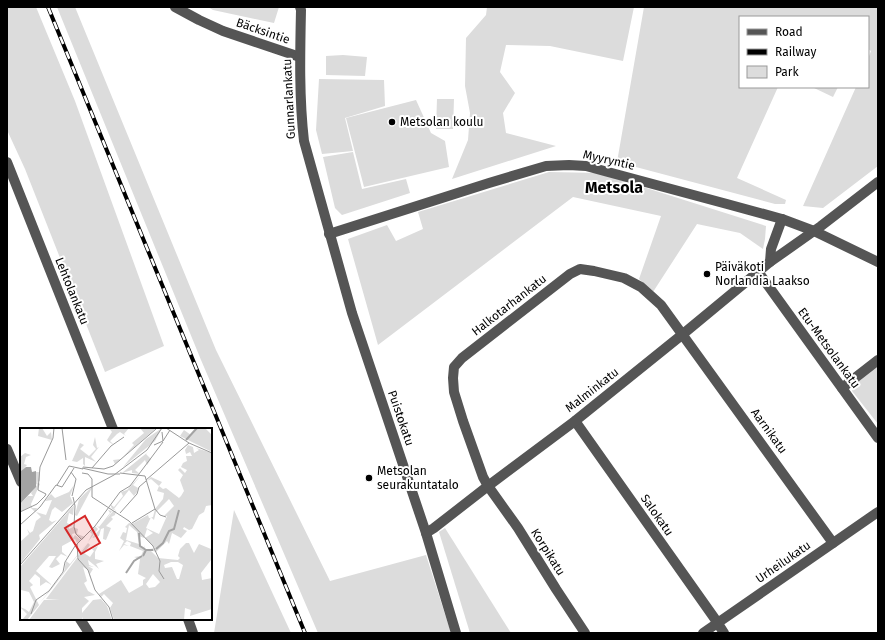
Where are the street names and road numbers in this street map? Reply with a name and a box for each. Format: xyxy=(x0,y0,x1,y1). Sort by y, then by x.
street label: Bäcksintie xyxy=(234,15,292,47)
street label: Gunnarlankatu xyxy=(280,58,298,140)
street label: Myyryntie xyxy=(582,147,636,173)
street label: Lehtolankatu xyxy=(52,255,92,327)
street label: Halkotarhankatu xyxy=(469,271,549,339)
street label: Etu-Metsolankatu xyxy=(795,305,863,391)
street label: Malminkatu xyxy=(563,365,621,415)
street label: Puistokatu xyxy=(385,388,417,448)
street label: Aarnikatu xyxy=(748,406,790,456)
street label: Salokatu xyxy=(638,492,676,538)
street label: Korpikatu xyxy=(528,526,568,578)
street label: Urheilukatu xyxy=(753,538,813,586)

